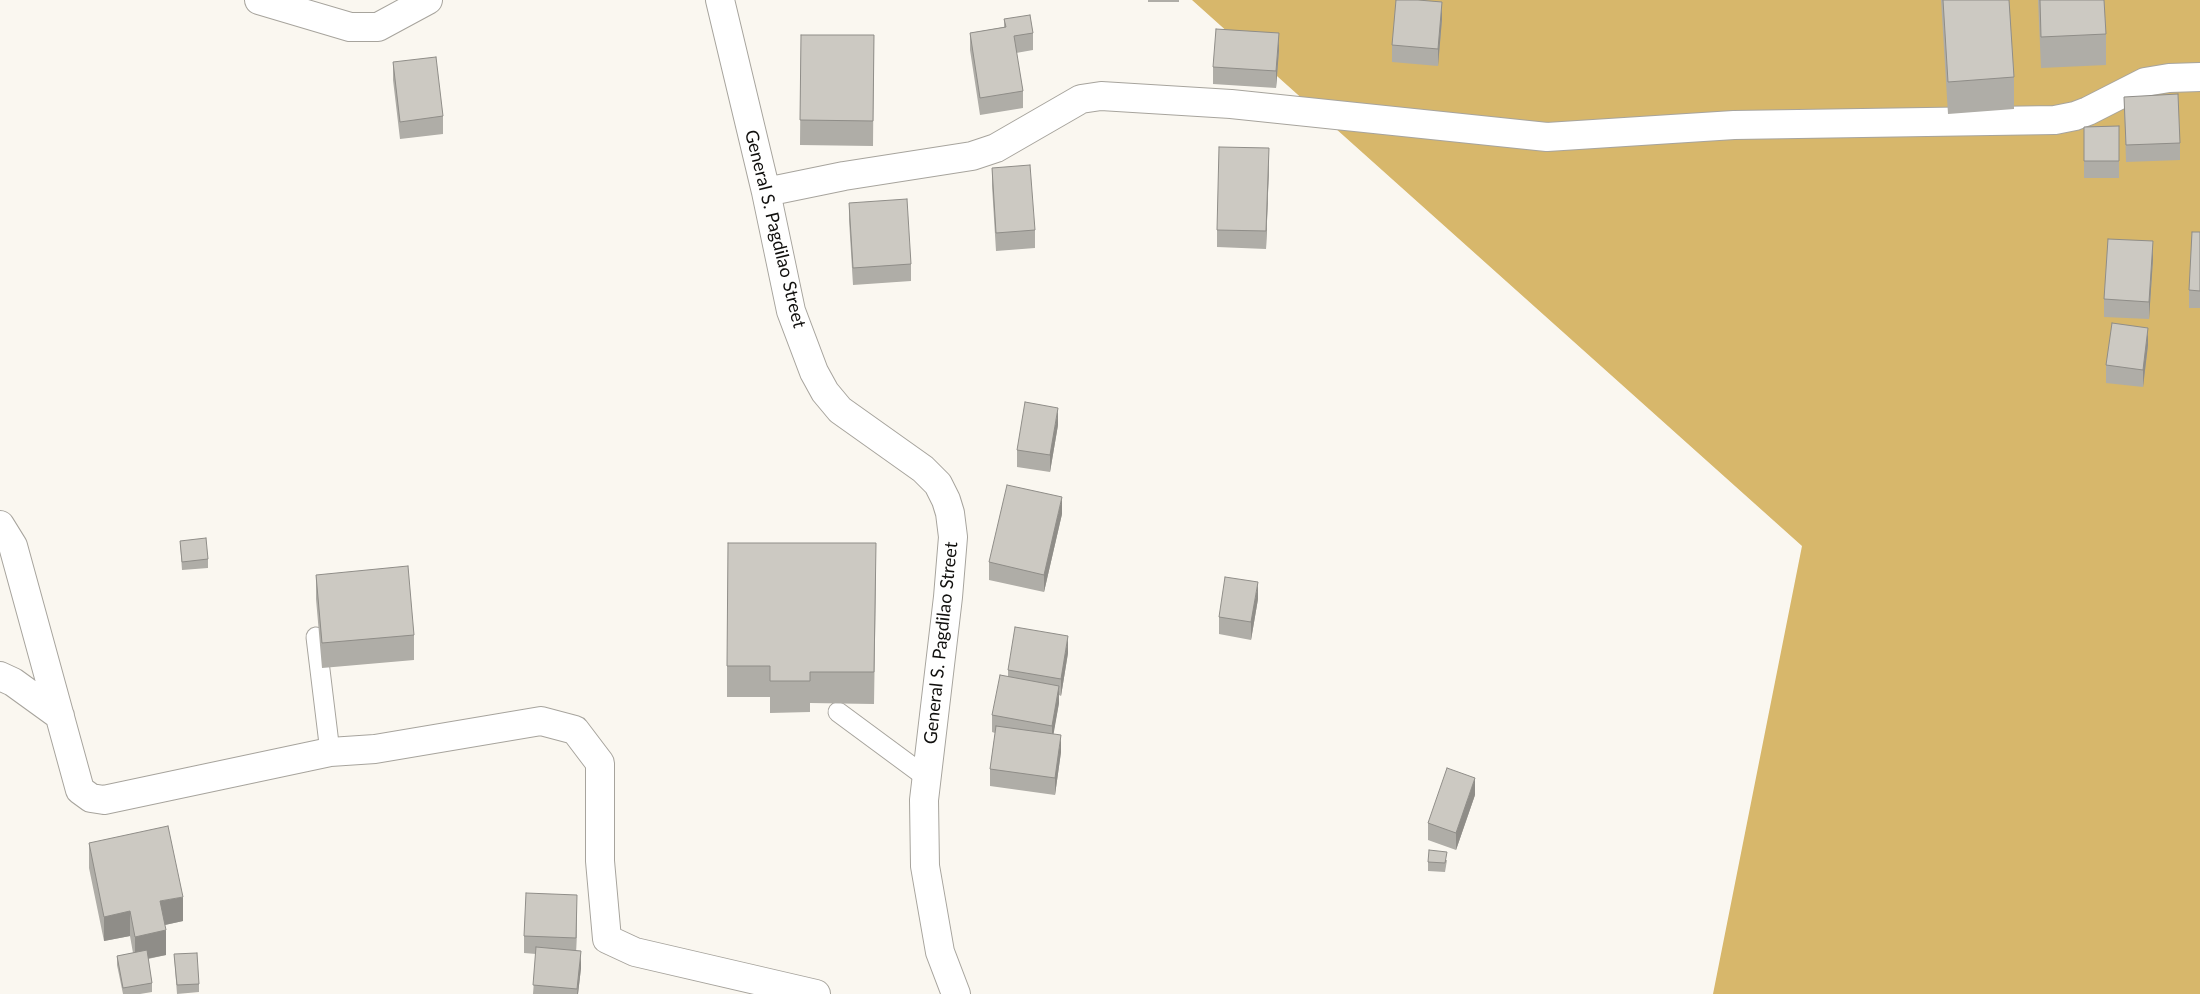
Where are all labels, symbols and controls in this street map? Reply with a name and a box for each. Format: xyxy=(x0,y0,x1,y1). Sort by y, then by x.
street label: General S. Pagdilao Street xyxy=(740,128,810,330)
street label: General S. Pagdilao Street xyxy=(920,541,962,745)

